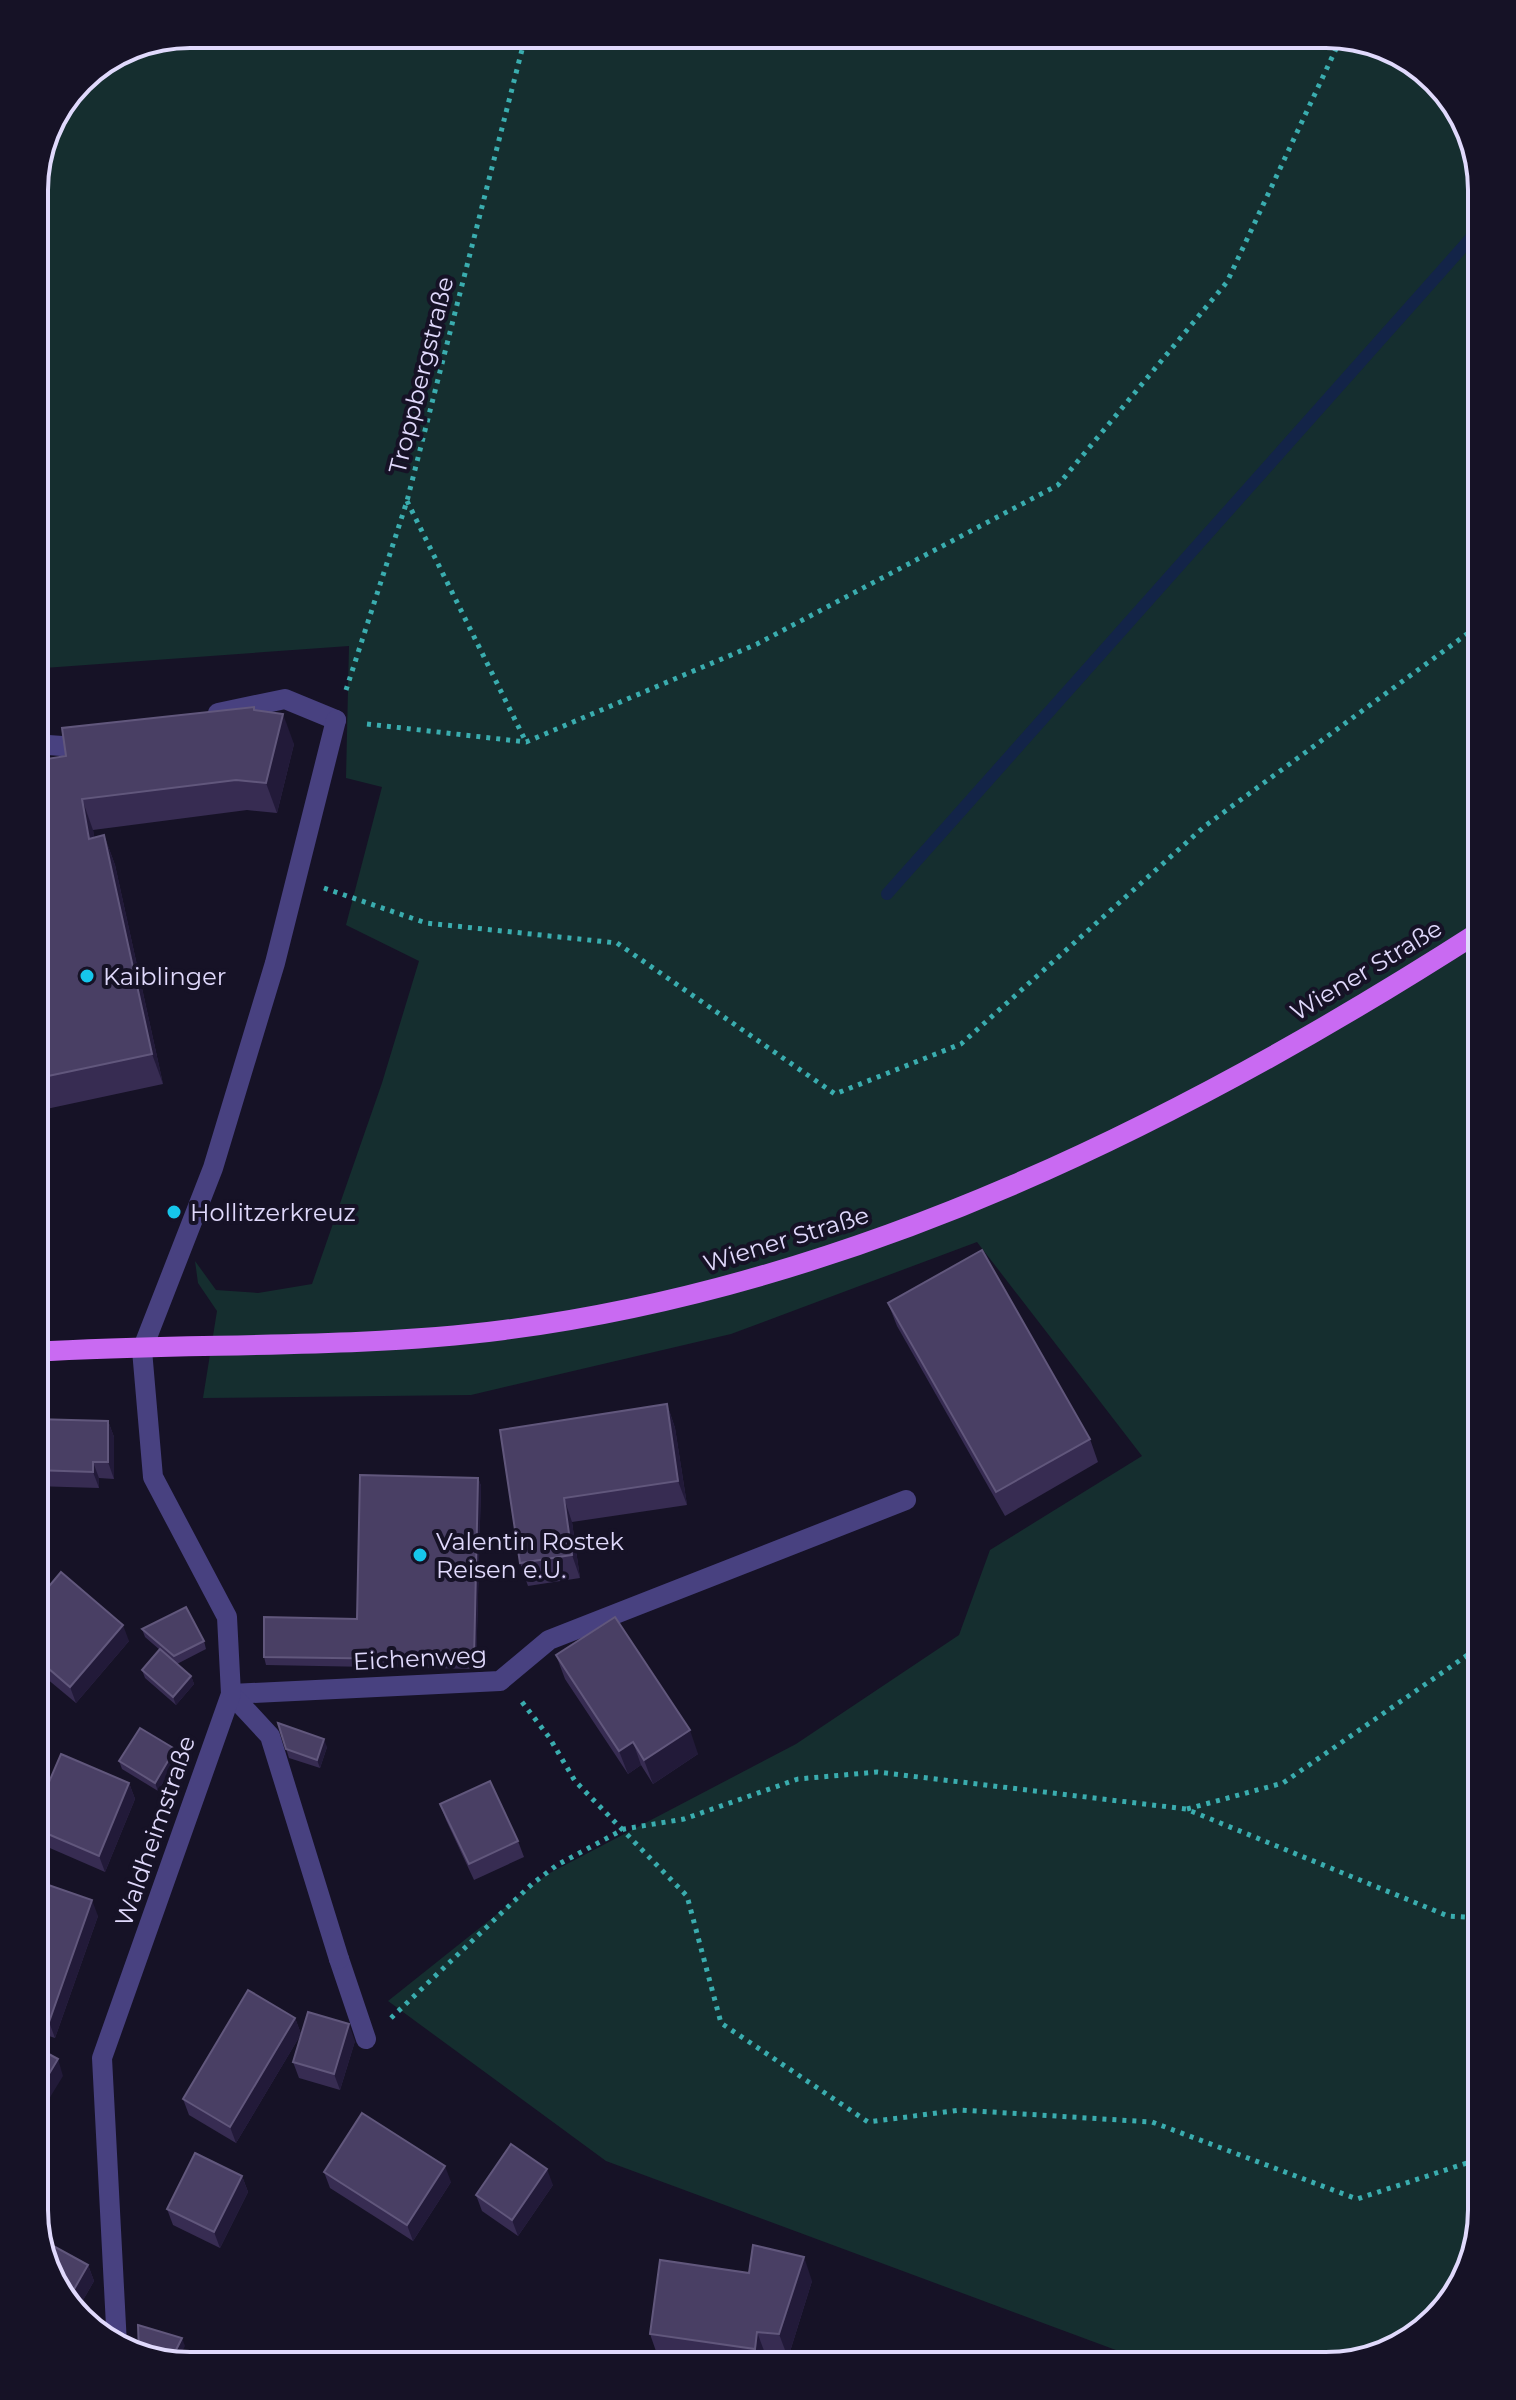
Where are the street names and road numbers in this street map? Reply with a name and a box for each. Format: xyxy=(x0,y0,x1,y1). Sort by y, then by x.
street label: Troppbergstraße xyxy=(383,274,459,476)
street label: Wiener Straße xyxy=(1285,913,1447,1027)
street label: Wiener Straße xyxy=(700,1200,872,1278)
street label: Eichenweg xyxy=(352,1640,488,1676)
street label: Waldheimstraße xyxy=(109,1732,201,1930)

